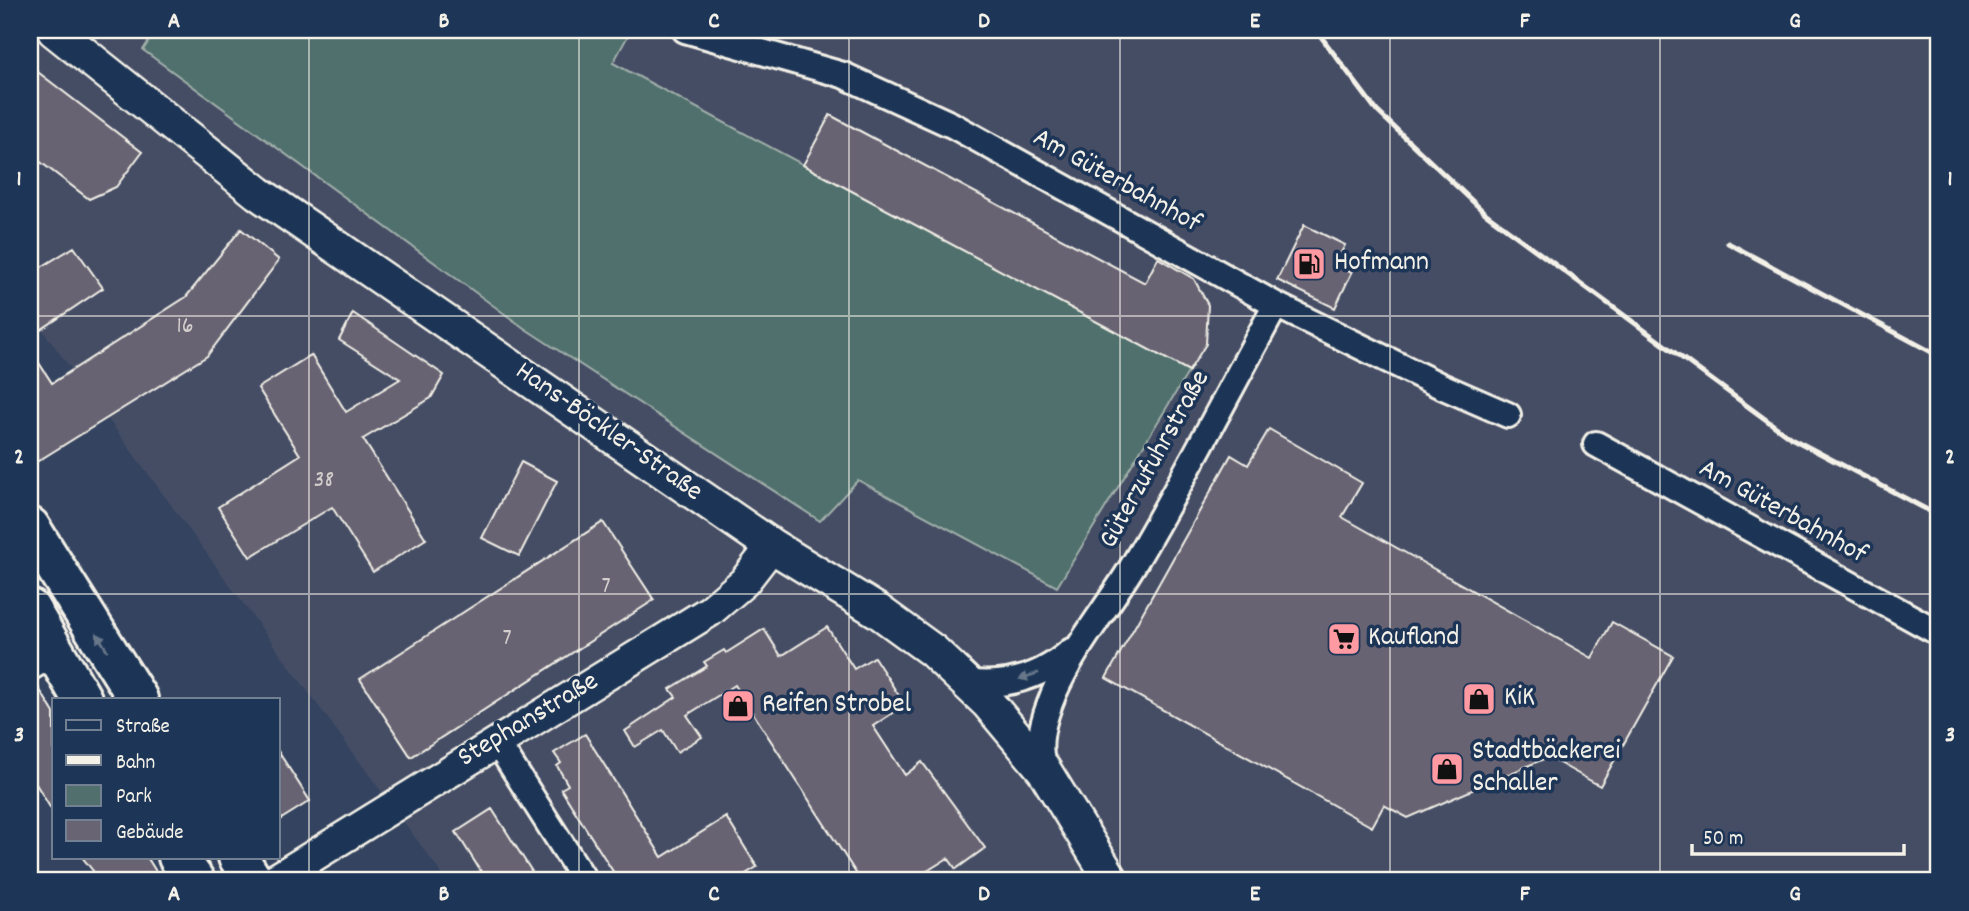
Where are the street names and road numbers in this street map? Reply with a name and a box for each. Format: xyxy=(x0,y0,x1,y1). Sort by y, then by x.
street label: Am Güterbahnhof xyxy=(1025,119,1208,245)
street label: Hans-Böckler-Straße xyxy=(506,353,710,513)
street label: Güterzufuhrstraße xyxy=(1090,364,1222,556)
street label: Am Güterbahnhof xyxy=(1691,450,1874,576)
street label: Stephanstraße xyxy=(451,663,607,779)

